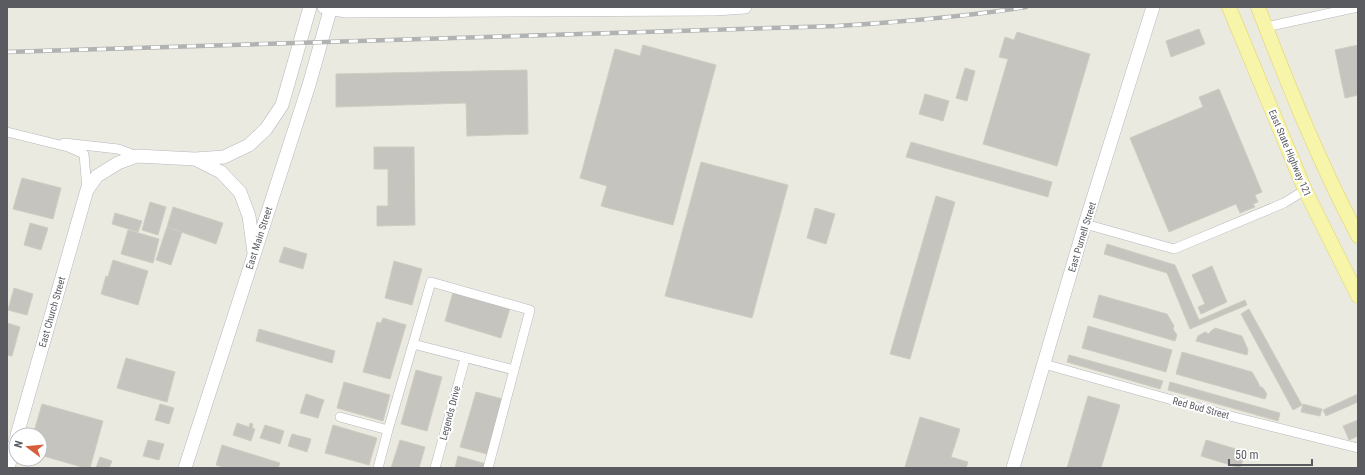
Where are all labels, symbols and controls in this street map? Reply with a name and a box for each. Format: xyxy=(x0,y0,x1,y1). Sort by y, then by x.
street label: East State Highway 121 xyxy=(1267,108,1313,198)
street label: East Purnell Street xyxy=(1066,201,1098,273)
street label: East Main Street xyxy=(244,205,274,271)
street label: East Church Street xyxy=(37,275,67,349)
street label: Legends Drive xyxy=(437,384,463,441)
street label: Red Bud Street xyxy=(1171,395,1231,421)
north arrow xyxy=(8,427,48,467)
text: N xyxy=(12,439,26,449)
scale bar xyxy=(1229,441,1312,467)
text: 50 m xyxy=(1235,448,1259,462)

